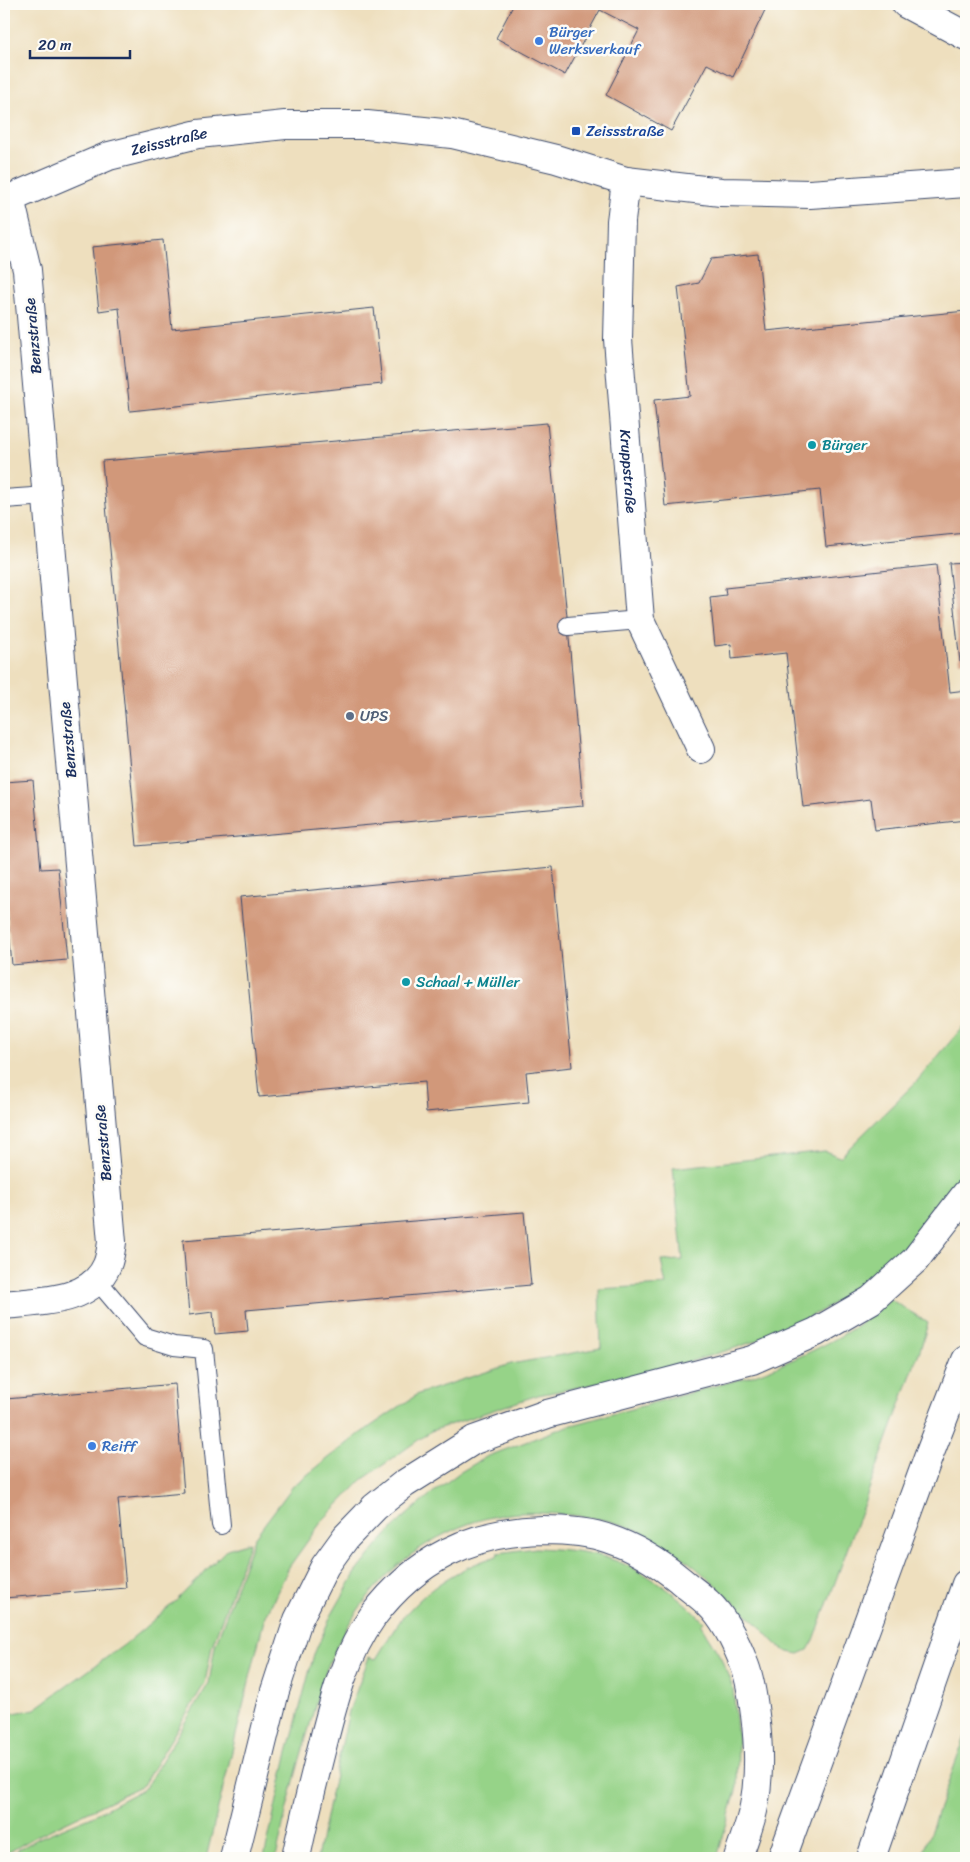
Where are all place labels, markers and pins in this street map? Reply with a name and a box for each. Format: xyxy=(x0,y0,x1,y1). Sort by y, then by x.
place label: Bürger Werksverkauf xyxy=(549,19,642,62)
marker: Bürger Werksverkauf xyxy=(533,35,545,47)
place label: Zeissstraße xyxy=(586,118,665,144)
marker: Zeissstraße xyxy=(570,125,582,137)
place label: Bürger xyxy=(822,432,868,458)
marker: Bürger xyxy=(806,439,818,451)
place label: UPS xyxy=(360,703,389,729)
marker: UPS xyxy=(344,710,356,722)
place label: Schaal + Müller xyxy=(416,969,521,995)
marker: Schaal + Müller xyxy=(400,976,412,988)
place label: Reiff xyxy=(102,1433,139,1459)
marker: Reiff xyxy=(86,1440,98,1452)

